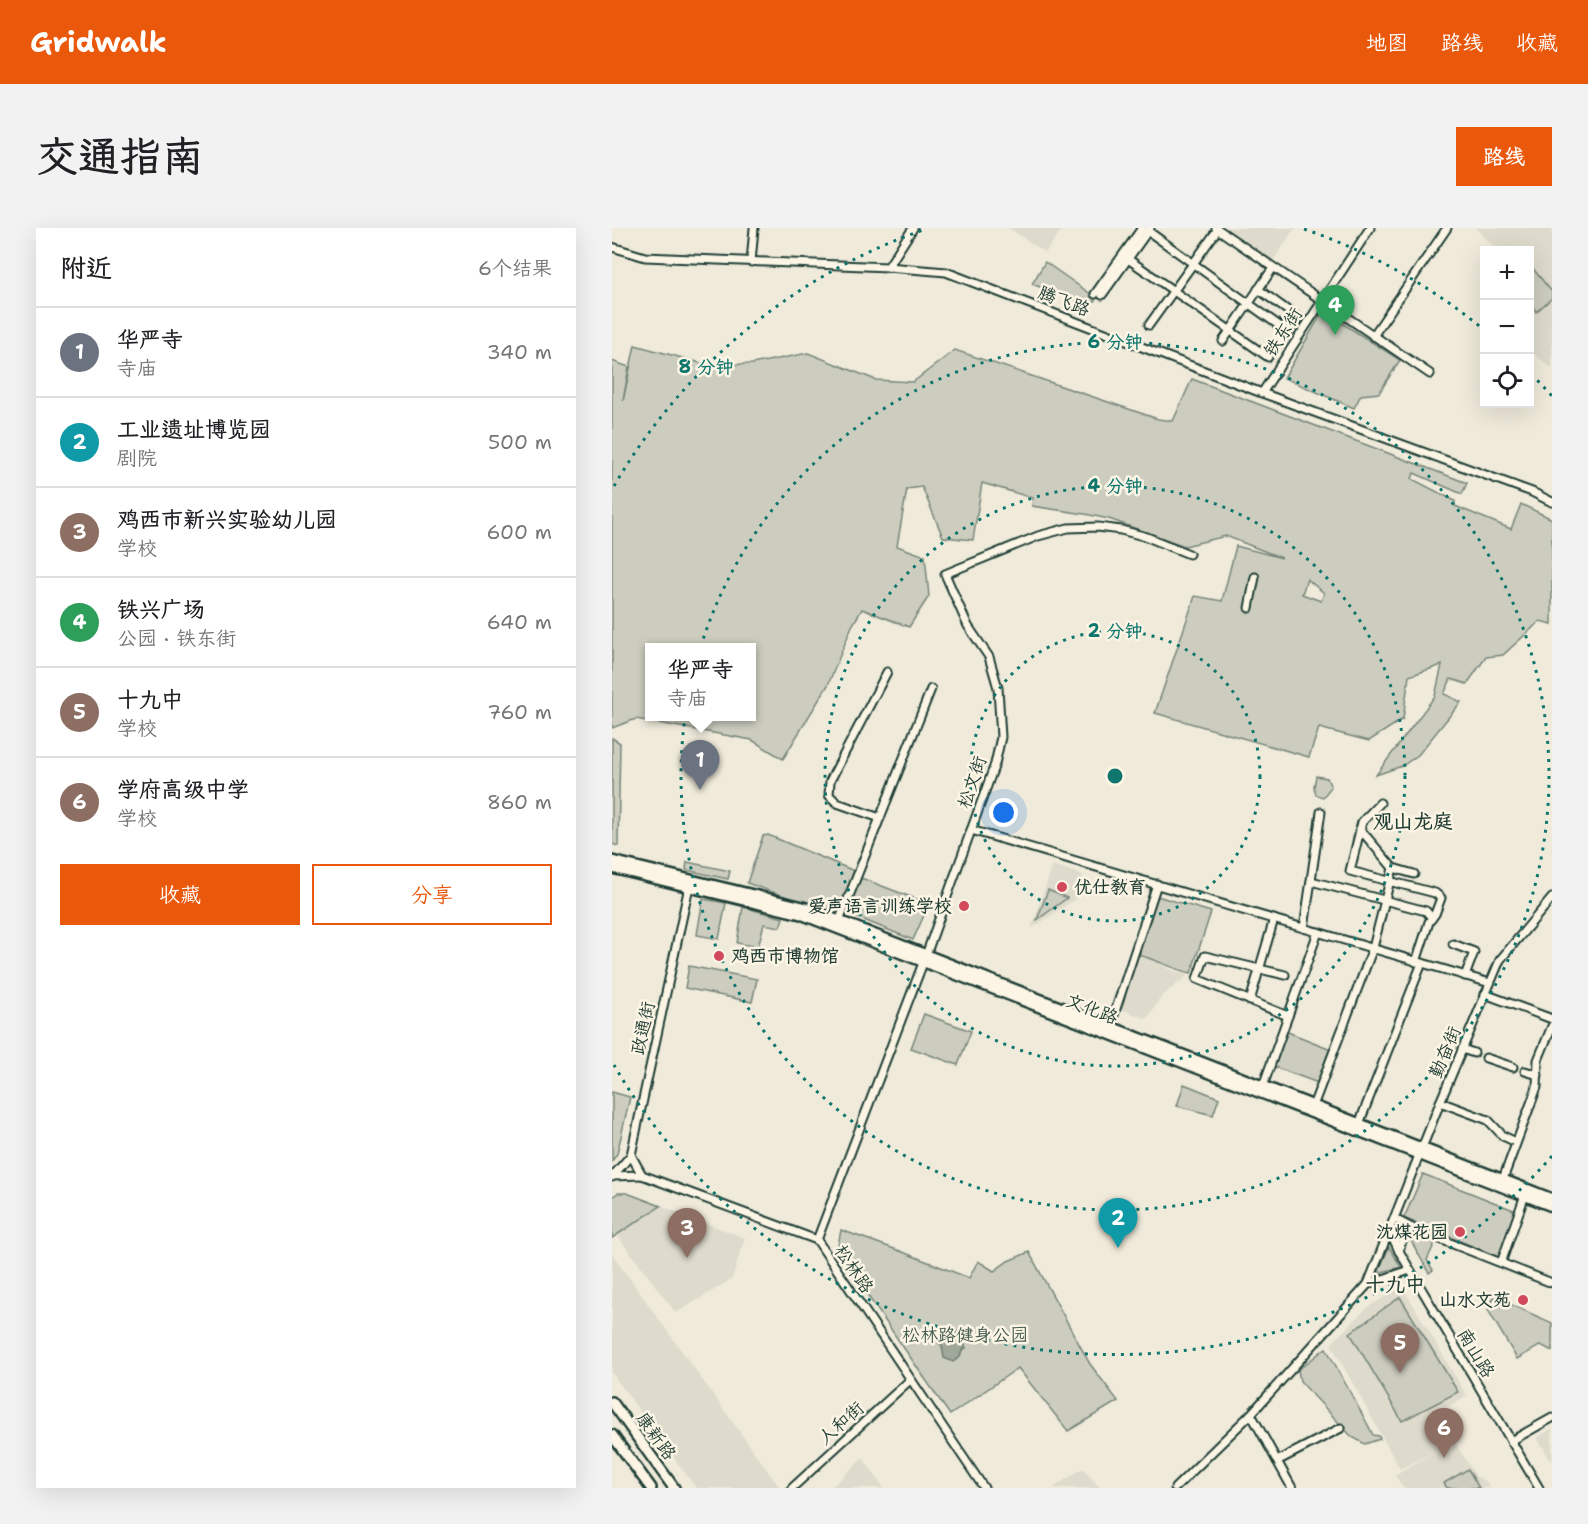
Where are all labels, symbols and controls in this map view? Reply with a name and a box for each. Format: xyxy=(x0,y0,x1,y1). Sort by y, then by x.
text: Gridwalk xyxy=(30,23,167,61)
text: 地图 xyxy=(1366,29,1408,57)
text: 路线 xyxy=(1441,29,1483,57)
text: 收藏 xyxy=(1516,29,1558,57)
button: 路线 xyxy=(1456,127,1552,186)
text: 交通指南 xyxy=(36,128,204,184)
map controls xyxy=(1480,246,1534,408)
button: + xyxy=(1480,246,1534,300)
text: 附近 xyxy=(60,250,112,285)
text: 6个结果 xyxy=(478,255,552,281)
street label: 腾飞路 xyxy=(1034,280,1094,322)
pin: 4 xyxy=(1316,285,1354,335)
button: − xyxy=(1480,300,1534,354)
street label: 铁东街 xyxy=(1258,303,1308,361)
text: 华严寺 xyxy=(117,325,183,354)
text: 6 分钟 xyxy=(1088,330,1142,354)
text: 1 xyxy=(75,339,84,365)
text: 340 m xyxy=(487,339,552,365)
button: locate xyxy=(1480,354,1534,408)
text: 寺庙 xyxy=(117,355,157,381)
text: 8 分钟 xyxy=(679,355,733,379)
text: 工业遗址博览园 xyxy=(117,415,271,444)
text: 2 xyxy=(73,429,87,455)
text: 500 m xyxy=(488,429,552,455)
text: 剧院 xyxy=(117,445,157,471)
text: 4 分钟 xyxy=(1088,474,1142,498)
text: 鸡西市新兴实验幼儿园 xyxy=(117,505,337,534)
text: 3 xyxy=(73,519,87,545)
text: 600 m xyxy=(487,519,552,545)
text: 学校 xyxy=(117,535,157,561)
text: 铁兴广场 xyxy=(117,595,205,624)
text: 4 xyxy=(73,609,87,635)
text: 640 m xyxy=(487,609,552,635)
text: 2 分钟 xyxy=(1088,619,1142,643)
text: 公园 · 铁东街 xyxy=(117,625,236,651)
popup xyxy=(645,643,756,721)
text: 华严寺 xyxy=(667,655,734,684)
text: 十九中 xyxy=(117,685,183,714)
text: 寺庙 xyxy=(667,685,707,711)
text: 5 xyxy=(73,699,86,725)
text: 760 m xyxy=(487,699,552,725)
text: 学校 xyxy=(117,715,157,741)
pin: 1 xyxy=(680,740,719,790)
street label: 松文街 xyxy=(952,753,992,811)
centre of rings xyxy=(1105,766,1125,786)
text: 学府高级中学 xyxy=(117,775,249,804)
text: 6 xyxy=(73,789,87,815)
text: 860 m xyxy=(487,789,552,815)
your location xyxy=(989,798,1018,827)
text: 学校 xyxy=(117,805,157,831)
district label: 观山龙庭 xyxy=(1373,808,1453,834)
button: 收藏 xyxy=(60,864,300,925)
button: 分享 xyxy=(312,864,552,925)
place label: 优仕教育 xyxy=(1074,875,1146,899)
marker: 优仕教育 xyxy=(1055,880,1069,894)
place label: 爱声语言训练学校 xyxy=(808,894,952,918)
marker: 爱声语言训练学校 xyxy=(957,899,971,913)
place label: 鸡西市博物馆 xyxy=(731,944,839,968)
marker: 鸡西市博物馆 xyxy=(712,949,726,963)
street label: 文化路 xyxy=(1062,988,1122,1030)
street label: 政通街 xyxy=(626,999,660,1057)
street label: 勤奋街 xyxy=(1423,1022,1467,1082)
pin: 2 xyxy=(1098,1198,1138,1248)
pin: 3 xyxy=(668,1208,706,1258)
place label: 沈煤花园 xyxy=(1376,1220,1448,1244)
marker: 沈煤花园 xyxy=(1453,1225,1467,1239)
street label: 松林路 xyxy=(829,1240,879,1298)
district label: 十九中 xyxy=(1365,1271,1425,1297)
place label: 山水文苑 xyxy=(1439,1288,1511,1312)
marker: 山水文苑 xyxy=(1516,1293,1530,1307)
park label: 松林路健身公园 xyxy=(902,1323,1028,1347)
pin: 5 xyxy=(1380,1324,1420,1373)
street label: 南山路 xyxy=(1452,1324,1500,1382)
street label: 人和街 xyxy=(813,1396,869,1450)
street label: 康新路 xyxy=(630,1407,682,1465)
pin: 6 xyxy=(1424,1408,1464,1458)

